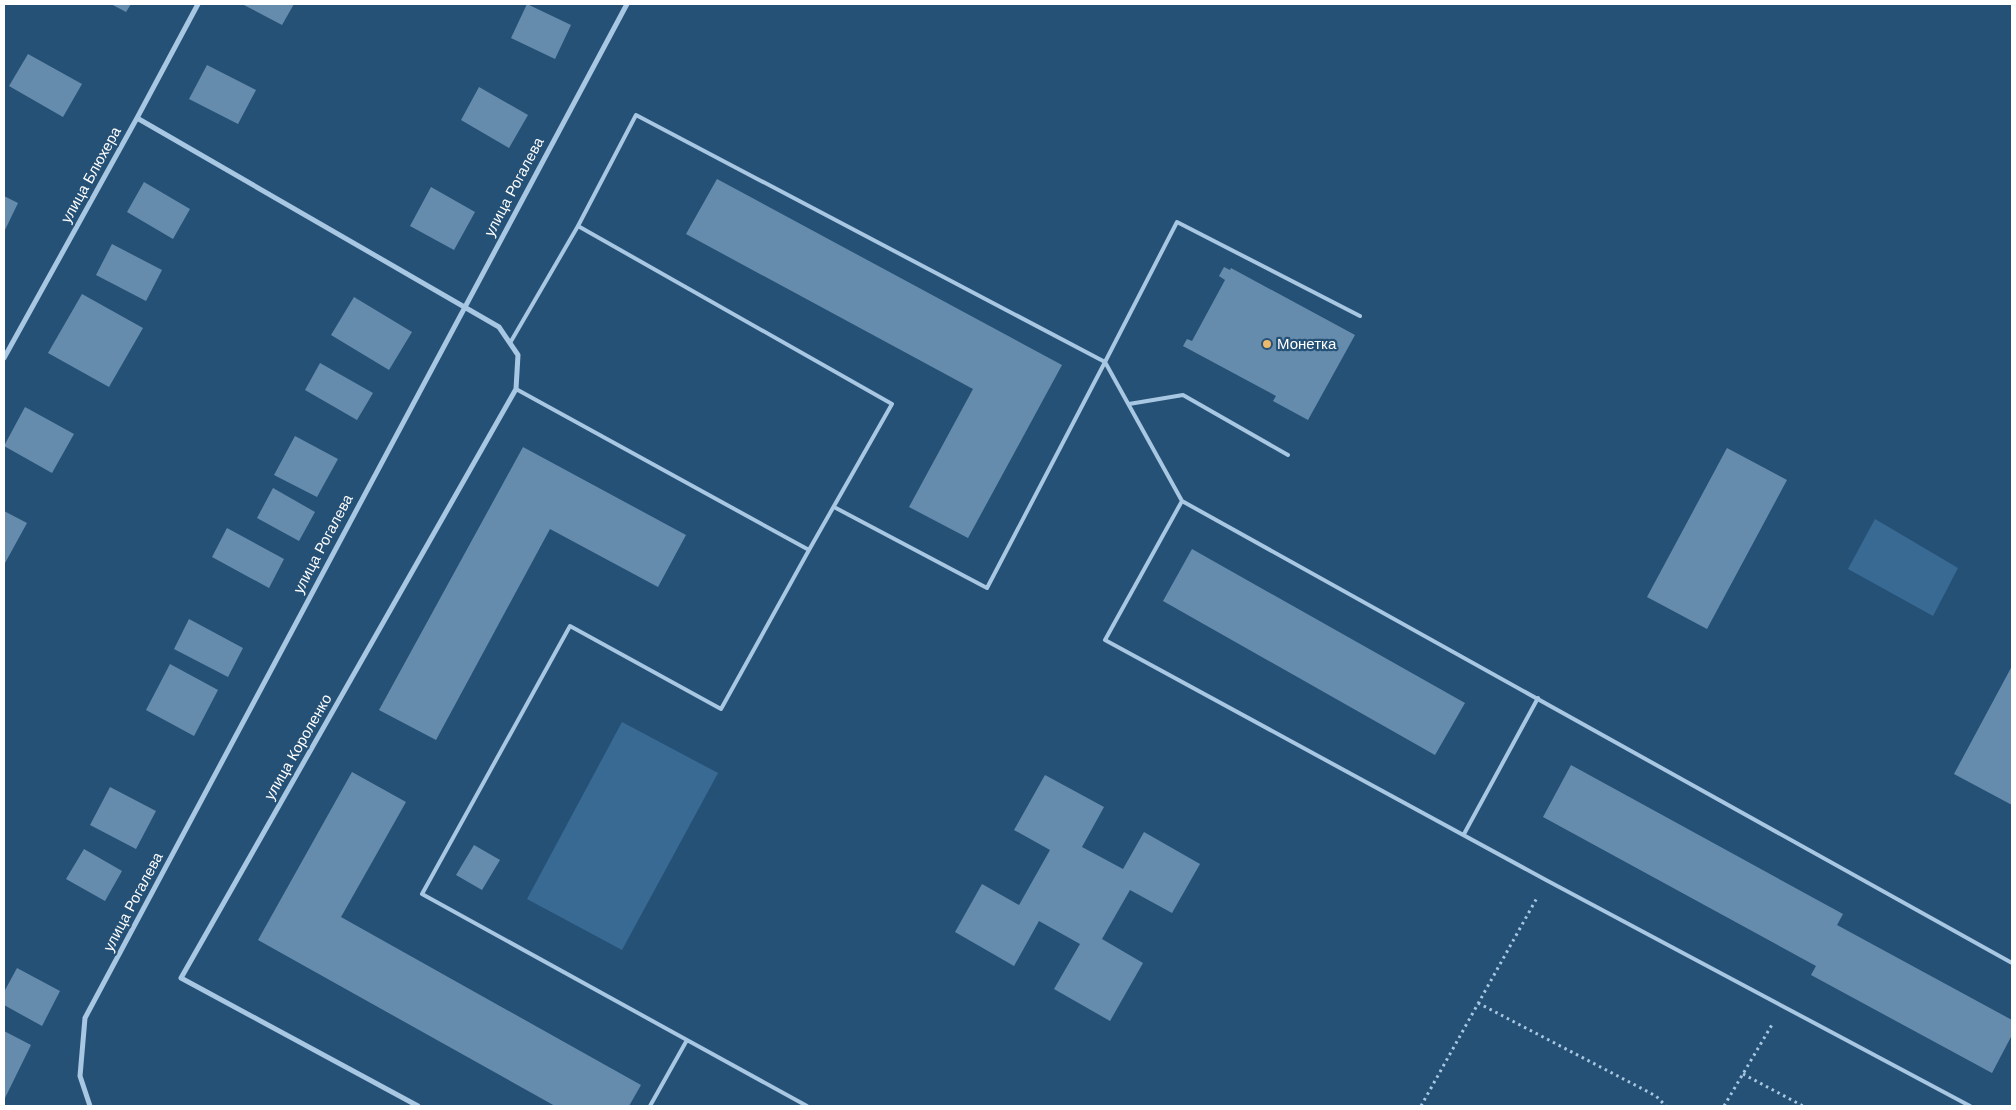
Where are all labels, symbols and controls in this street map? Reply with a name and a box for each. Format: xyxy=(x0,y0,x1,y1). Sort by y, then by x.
street label: улица Блюхера xyxy=(57,123,124,226)
street label: улица Рогалева xyxy=(480,134,547,239)
place label: Монетка xyxy=(1277,335,1337,352)
marker: Монетка xyxy=(1261,338,1273,350)
street label: улица Рогалева xyxy=(289,491,356,596)
street label: улица Короленко xyxy=(260,691,335,803)
street label: улица Рогалева xyxy=(99,849,166,954)

